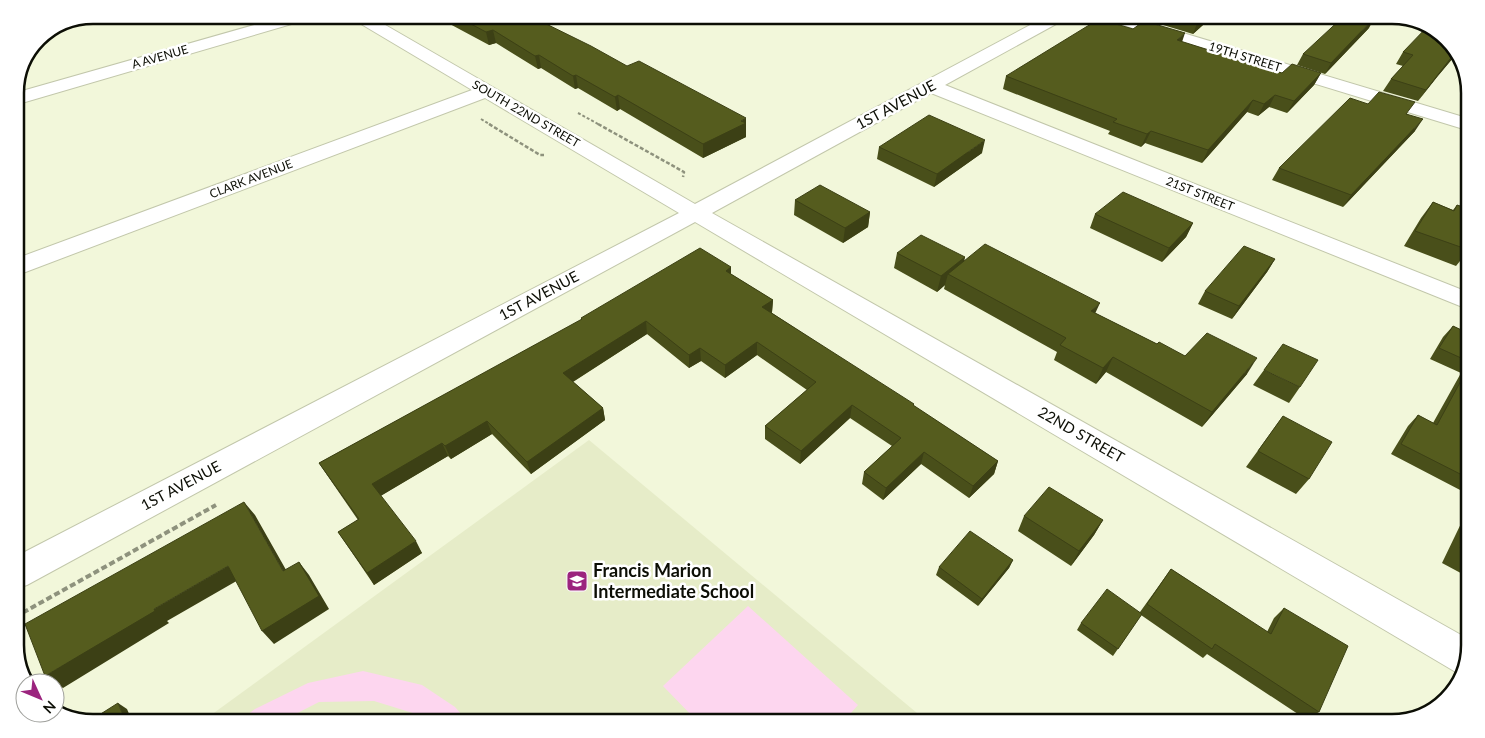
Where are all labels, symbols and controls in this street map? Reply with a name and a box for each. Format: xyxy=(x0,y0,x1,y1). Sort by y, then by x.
street label: 19TH STREET xyxy=(1207,38,1283,75)
street label: A AVENUE xyxy=(130,41,190,72)
street label: 1ST AVENUE xyxy=(852,76,939,133)
street label: SOUTH 22ND STREET xyxy=(470,77,583,150)
street label: CLARK AVENUE xyxy=(207,156,295,201)
street label: 21ST STREET xyxy=(1164,173,1237,214)
street label: 1ST AVENUE xyxy=(495,267,582,324)
street label: 22ND STREET xyxy=(1035,402,1128,466)
street label: 1ST AVENUE xyxy=(137,457,224,514)
place label: Francis Marion Intermediate School xyxy=(593,559,754,602)
school or university icon: Francis Marion Intermediate School xyxy=(565,569,589,593)
north arrow xyxy=(15,673,65,723)
text: N xyxy=(40,698,60,717)

